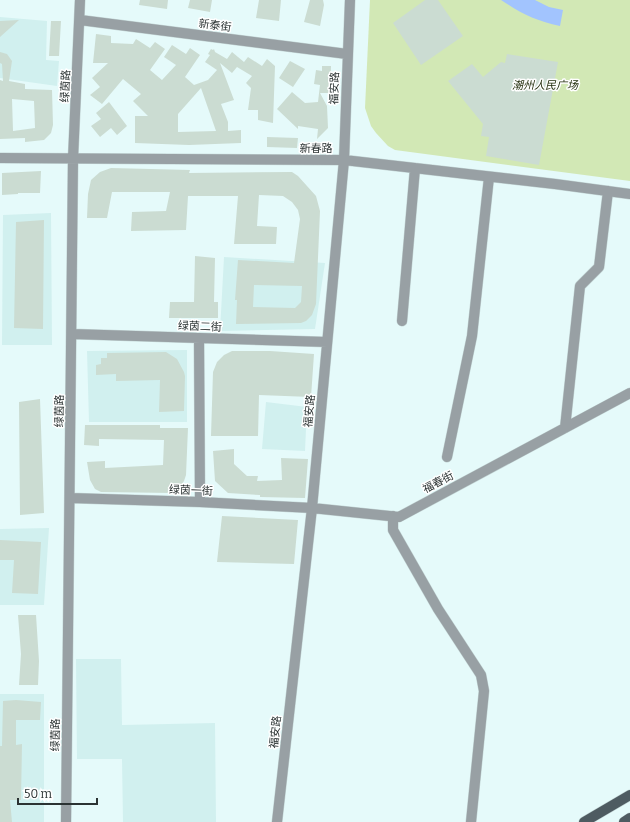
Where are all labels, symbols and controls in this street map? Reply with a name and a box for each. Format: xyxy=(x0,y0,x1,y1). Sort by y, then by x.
street label: 新泰街 xyxy=(198,17,232,34)
street label: 绿茵路 xyxy=(58,69,73,103)
street label: 福安路 xyxy=(327,71,342,105)
park label: 潮州人民广场 xyxy=(512,79,579,92)
street label: 新春路 xyxy=(300,142,333,155)
street label: 绿茵二街 xyxy=(178,319,222,334)
street label: 绿茵路 xyxy=(53,394,66,428)
street label: 福安路 xyxy=(302,394,317,428)
street label: 福春街 xyxy=(421,469,456,496)
street label: 绿茵一街 xyxy=(169,483,213,498)
street label: 福安路 xyxy=(267,715,284,749)
street label: 绿茵路 xyxy=(49,718,62,752)
scale bar xyxy=(18,780,97,806)
text: 50 m xyxy=(24,787,53,801)

